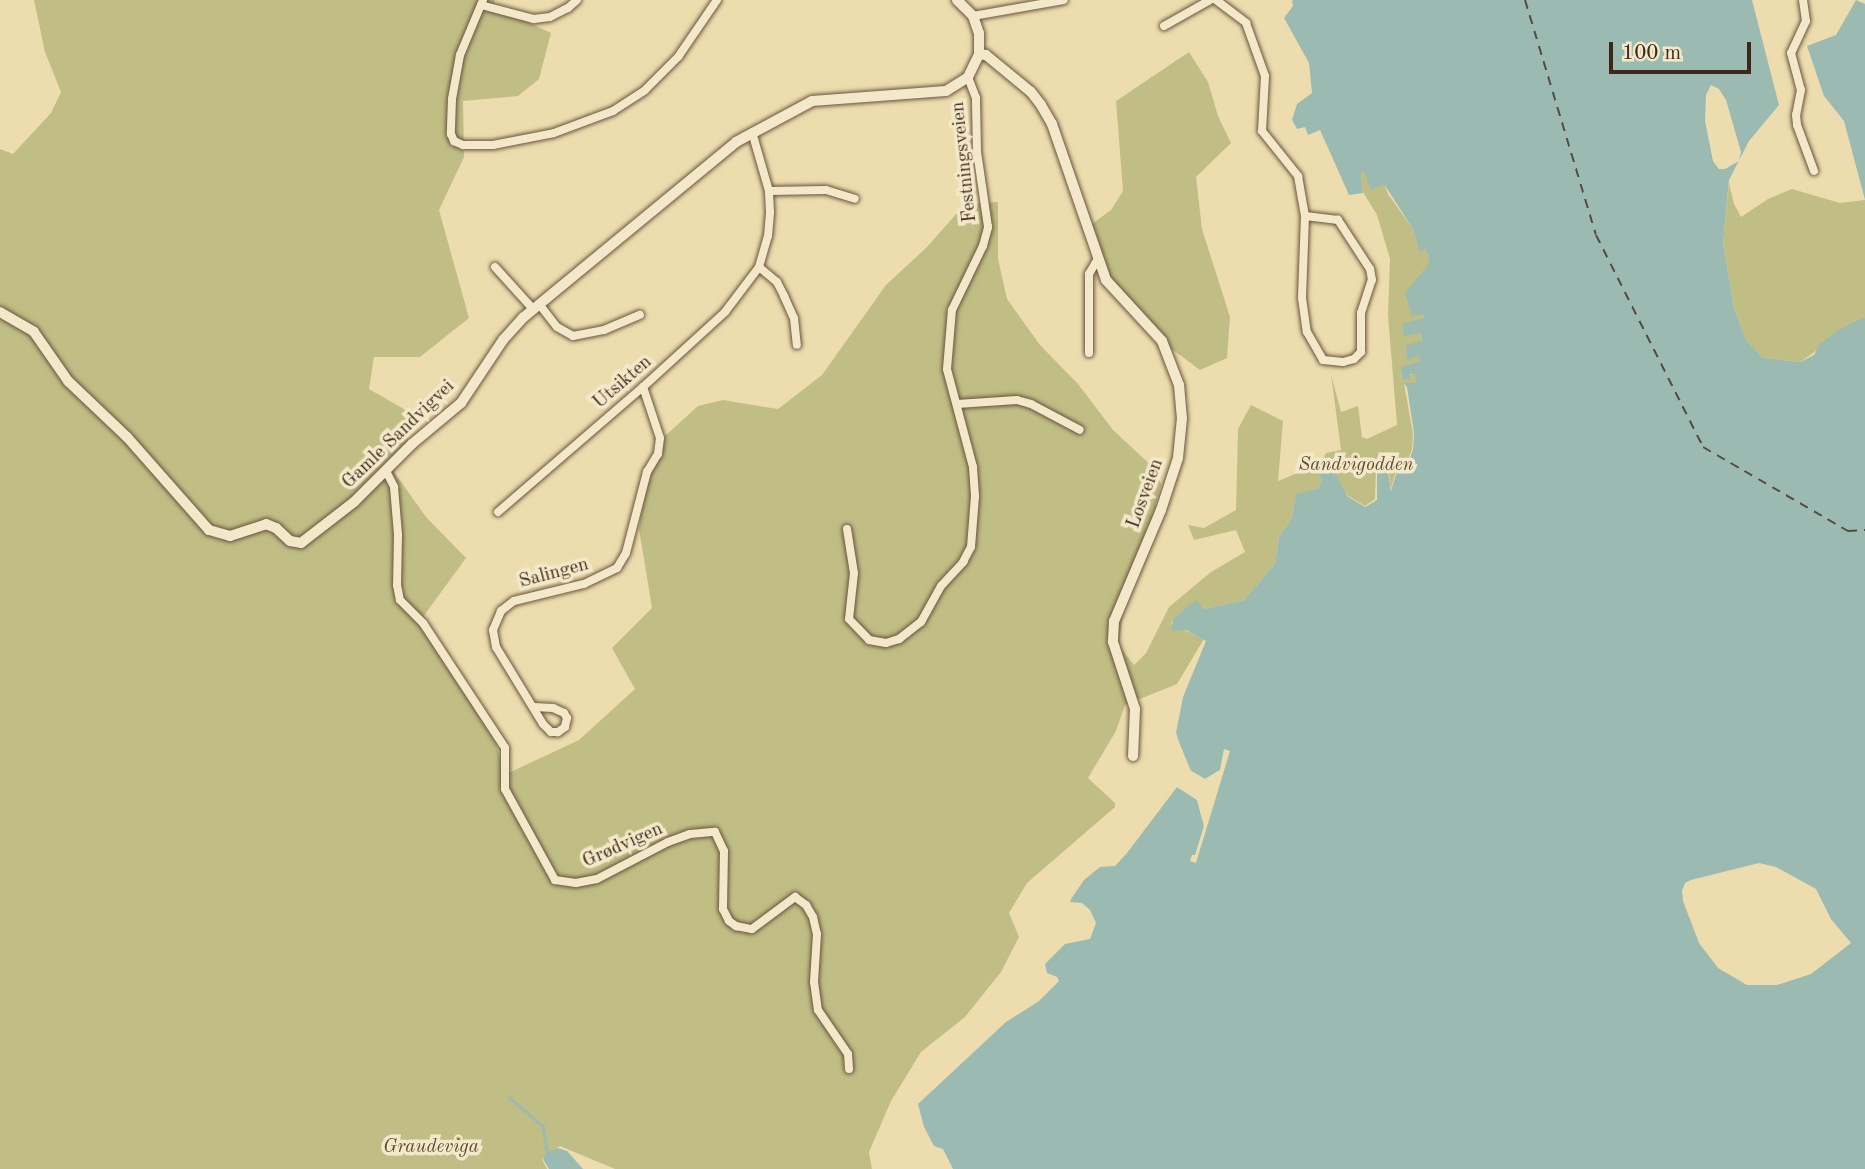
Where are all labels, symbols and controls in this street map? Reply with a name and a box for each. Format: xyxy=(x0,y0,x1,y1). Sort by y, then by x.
scale bar xyxy=(1613,28,1755,72)
text: 100 m xyxy=(1622,43,1681,64)
street label: Festningsveien xyxy=(947,100,983,224)
street label: Utsikten xyxy=(589,351,657,415)
street label: Gamle Sandvigvei xyxy=(338,376,460,494)
park label: Sandvigodden xyxy=(1299,455,1413,477)
street label: Losveien xyxy=(1123,456,1169,532)
street label: Salingen xyxy=(517,554,591,594)
street label: Grødvigen xyxy=(579,818,667,874)
park label: Graudeviga xyxy=(383,1137,479,1159)

